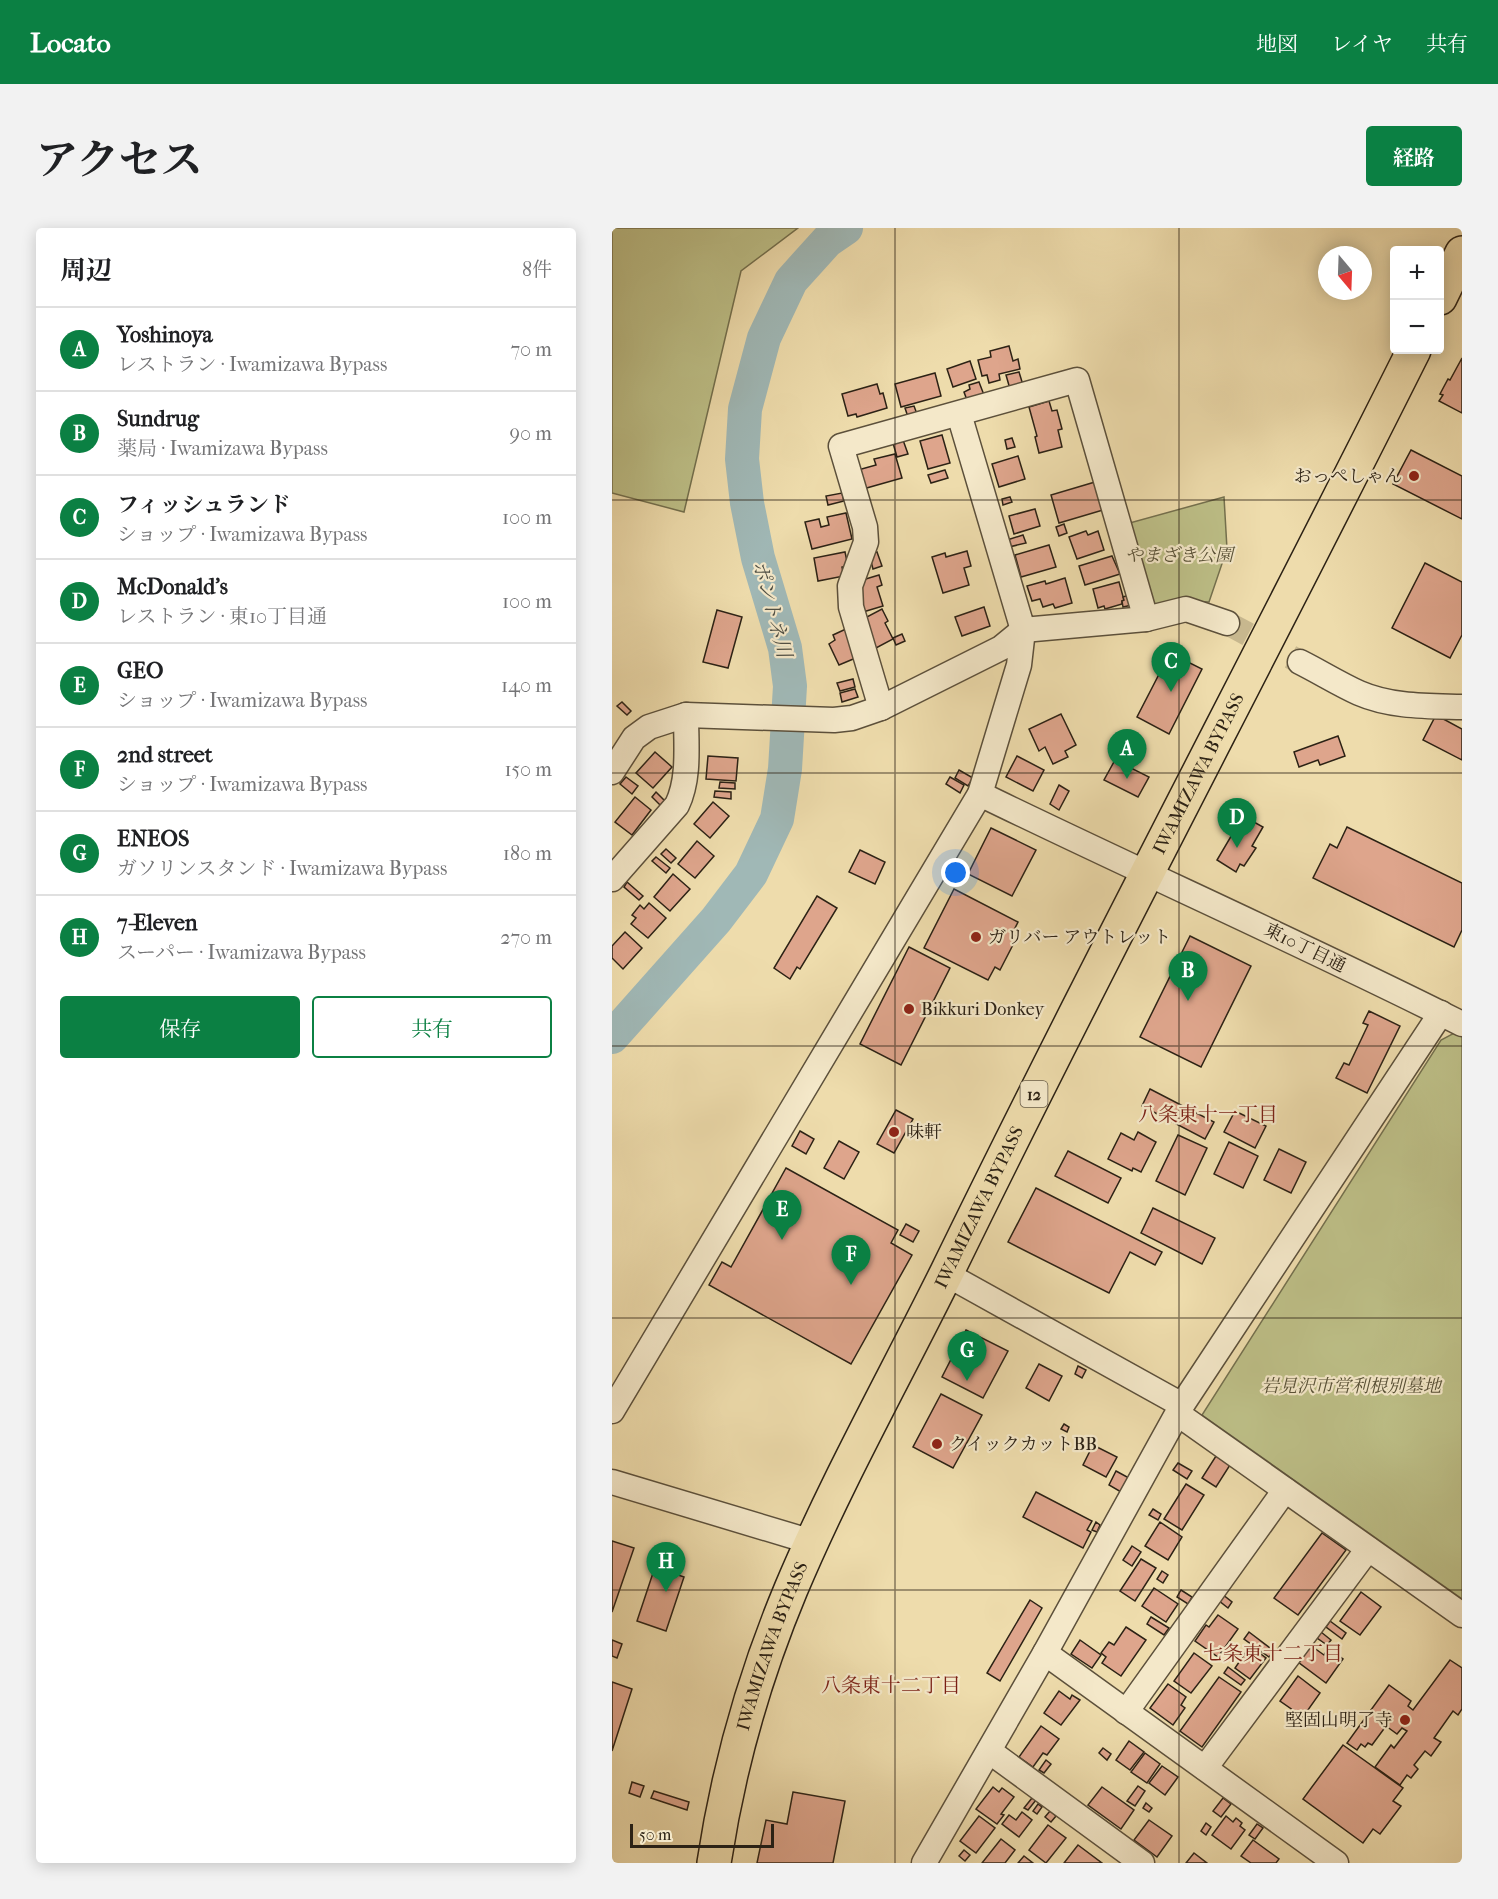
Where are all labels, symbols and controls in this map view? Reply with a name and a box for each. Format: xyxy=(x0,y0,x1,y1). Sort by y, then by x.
text: Locato xyxy=(30,26,111,59)
text: 地図 xyxy=(1256,32,1298,56)
text: レイヤ xyxy=(1331,32,1393,56)
text: 共有 xyxy=(1426,32,1468,56)
button: 経路 xyxy=(1366,126,1462,186)
text: アクセス xyxy=(36,136,203,185)
north arrow xyxy=(1318,246,1372,300)
map controls xyxy=(1390,246,1444,354)
button: + xyxy=(1390,246,1444,300)
text: 周辺 xyxy=(60,255,112,286)
text: 8件 xyxy=(522,258,552,281)
button: − xyxy=(1390,300,1444,354)
text: Yoshinoya xyxy=(117,322,213,348)
text: A xyxy=(73,338,86,361)
text: 70 m xyxy=(510,338,552,361)
text: レストラン · Iwamizawa Bypass xyxy=(117,353,387,376)
text: Sundrug xyxy=(117,406,199,432)
text: B xyxy=(73,422,86,445)
text: 90 m xyxy=(510,422,552,445)
text: 薬局 · Iwamizawa Bypass xyxy=(117,437,328,460)
place label: おっぺしゃん xyxy=(1294,466,1402,487)
marker: おっぺしゃん xyxy=(1407,469,1421,483)
text: フィッシュランド xyxy=(117,492,291,518)
text: C xyxy=(73,506,86,529)
text: 100 m xyxy=(502,506,552,529)
text: ショップ · Iwamizawa Bypass xyxy=(117,523,367,546)
park label: やまざき公園 xyxy=(1125,545,1236,566)
water label: ポントネ川 xyxy=(748,558,797,662)
text: McDonald's xyxy=(117,574,228,600)
text: D xyxy=(72,590,87,613)
text: 100 m xyxy=(502,590,552,613)
text: レストラン · 東10丁目通 xyxy=(117,605,327,628)
pin: C xyxy=(1152,642,1190,692)
text: GEO xyxy=(117,658,163,684)
text: E xyxy=(73,674,86,697)
text: 140 m xyxy=(501,674,552,697)
text: ショップ · Iwamizawa Bypass xyxy=(117,689,367,712)
street label: IWAMIZAWA BYPASS xyxy=(1148,689,1248,857)
pin: A xyxy=(1108,730,1146,779)
text: 2nd street xyxy=(117,742,213,768)
text: F xyxy=(74,758,85,781)
text: 150 m xyxy=(504,758,552,781)
text: ショップ · Iwamizawa Bypass xyxy=(117,773,367,796)
pin: D xyxy=(1218,798,1256,848)
text: ENEOS xyxy=(117,826,189,852)
text: G xyxy=(72,842,87,865)
text: 180 m xyxy=(503,842,552,865)
text: ガソリンスタンド · Iwamizawa Bypass xyxy=(117,857,447,880)
your location xyxy=(941,858,970,887)
text: 7-Eleven xyxy=(117,910,198,936)
street label: 東10丁目通 xyxy=(1261,919,1349,977)
text: H xyxy=(72,926,87,949)
text: 270 m xyxy=(500,926,552,949)
place label: ガリバー アウトレット xyxy=(988,927,1171,948)
marker: ガリバー アウトレット xyxy=(969,930,983,944)
text: スーパー · Iwamizawa Bypass xyxy=(117,941,366,964)
pin: B xyxy=(1168,952,1208,1001)
button: 保存 xyxy=(60,996,300,1058)
button: 共有 xyxy=(312,996,552,1058)
place label: Bikkuri Donkey xyxy=(921,999,1045,1020)
marker: Bikkuri Donkey xyxy=(902,1002,916,1016)
road number: 12 xyxy=(1020,1081,1048,1107)
district label: 八条東十一丁目 xyxy=(1138,1103,1278,1126)
place label: 味軒 xyxy=(906,1122,942,1143)
street label: IWAMIZAWA BYPASS xyxy=(930,1123,1028,1292)
marker: 味軒 xyxy=(887,1125,901,1139)
pin: E xyxy=(762,1190,802,1240)
pin: F xyxy=(832,1236,870,1285)
pin: G xyxy=(948,1332,986,1381)
park label: 岩見沢市営利根別墓地 xyxy=(1261,1376,1443,1397)
place label: クイックカットBB xyxy=(949,1434,1097,1455)
marker: クイックカットBB xyxy=(930,1437,944,1451)
pin: H xyxy=(646,1542,686,1592)
street label: IWAMIZAWA BYPASS xyxy=(732,1558,812,1733)
district label: 七条東十二丁目 xyxy=(1203,1642,1343,1665)
district label: 八条東十二丁目 xyxy=(821,1674,961,1697)
place label: 堅固山明了寺 xyxy=(1285,1710,1393,1731)
marker: 堅固山明了寺 xyxy=(1398,1713,1412,1727)
scale bar xyxy=(630,1821,774,1848)
text: 50 m xyxy=(639,1825,671,1844)

